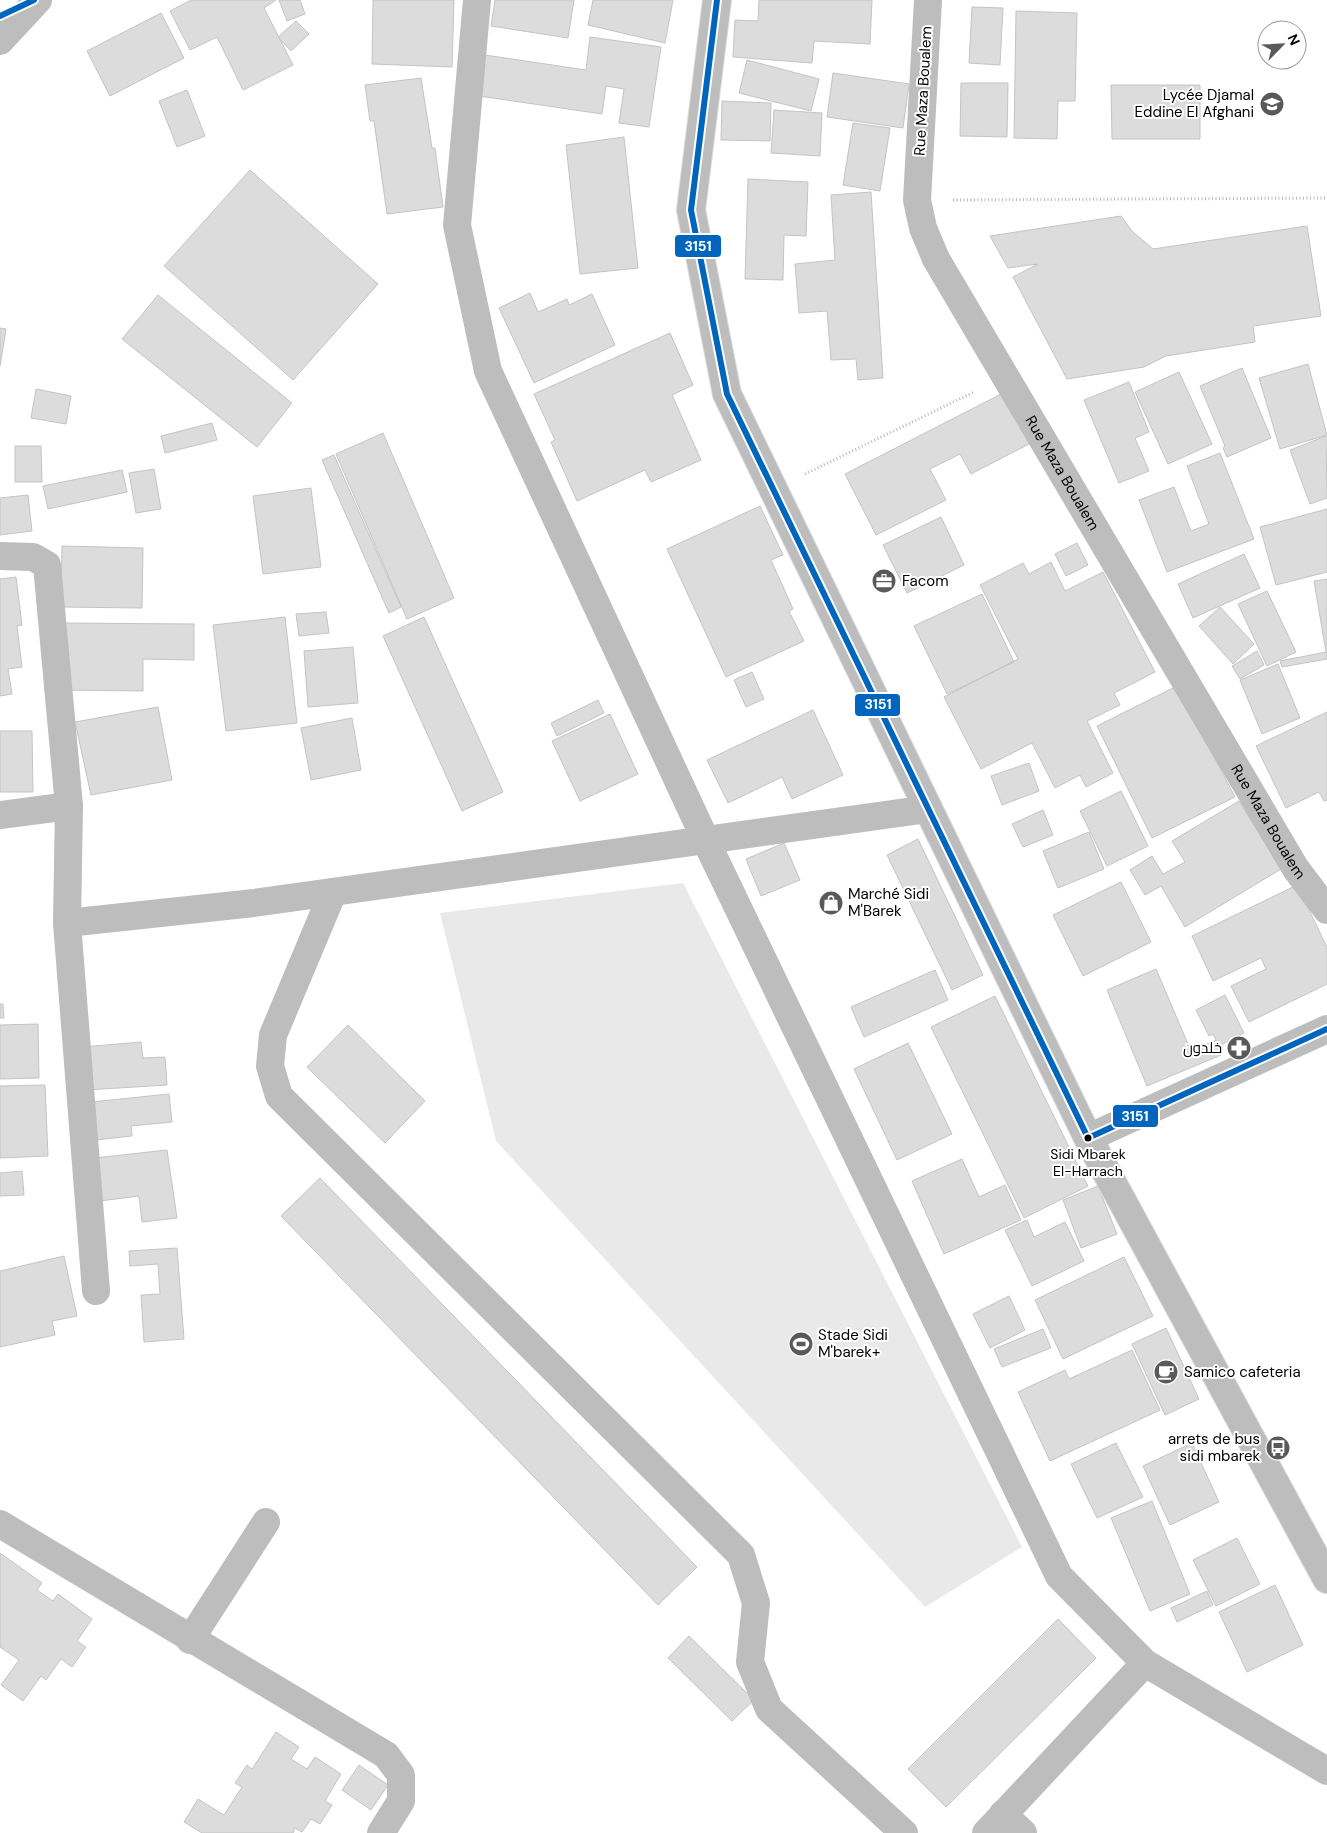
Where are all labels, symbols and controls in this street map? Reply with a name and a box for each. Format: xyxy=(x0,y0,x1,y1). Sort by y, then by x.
north arrow xyxy=(1257,20,1307,70)
street label: Rue Maza Boualem xyxy=(910,26,936,156)
text: N xyxy=(1284,31,1304,48)
place label: Lycée Djamal Eddine El Afghani xyxy=(1135,85,1254,122)
school or university icon: Lycée Djamal Eddine El Afghani xyxy=(1259,91,1285,117)
line badge: 3151 xyxy=(674,234,722,258)
text: 3151 xyxy=(684,237,712,255)
street label: Rue Maza Boualem xyxy=(1021,412,1104,534)
office icon: Facom xyxy=(871,568,897,594)
place label: Facom xyxy=(902,571,949,591)
line badge: 3151 xyxy=(854,693,901,717)
text: 3151 xyxy=(864,695,892,713)
street label: Rue Maza Boualem xyxy=(1226,761,1310,883)
place label: Marché Sidi M'Barek xyxy=(848,884,929,921)
shop icon: Marché Sidi M'Barek xyxy=(818,890,844,916)
pharmacy icon: خلدون xyxy=(1226,1035,1252,1061)
place label: خلدون xyxy=(1183,1038,1222,1058)
line badge: 3151 xyxy=(1112,1104,1159,1128)
text: 3151 xyxy=(1121,1107,1149,1125)
marker: Sidi Mbarek El-Harrach xyxy=(1083,1133,1093,1143)
place label: Sidi Mbarek El-Harrach xyxy=(1050,1145,1126,1180)
place label: Stade Sidi M'barek+ xyxy=(818,1325,888,1362)
sports icon: Stade Sidi M'barek+ xyxy=(788,1331,814,1357)
cafe icon: Samico cafeteria xyxy=(1153,1359,1179,1385)
place label: Samico cafeteria xyxy=(1184,1362,1301,1382)
place label: arrets de bus sidi mbarek xyxy=(1168,1429,1260,1466)
bus stop icon: arrets de bus sidi mbarek xyxy=(1265,1435,1291,1461)

